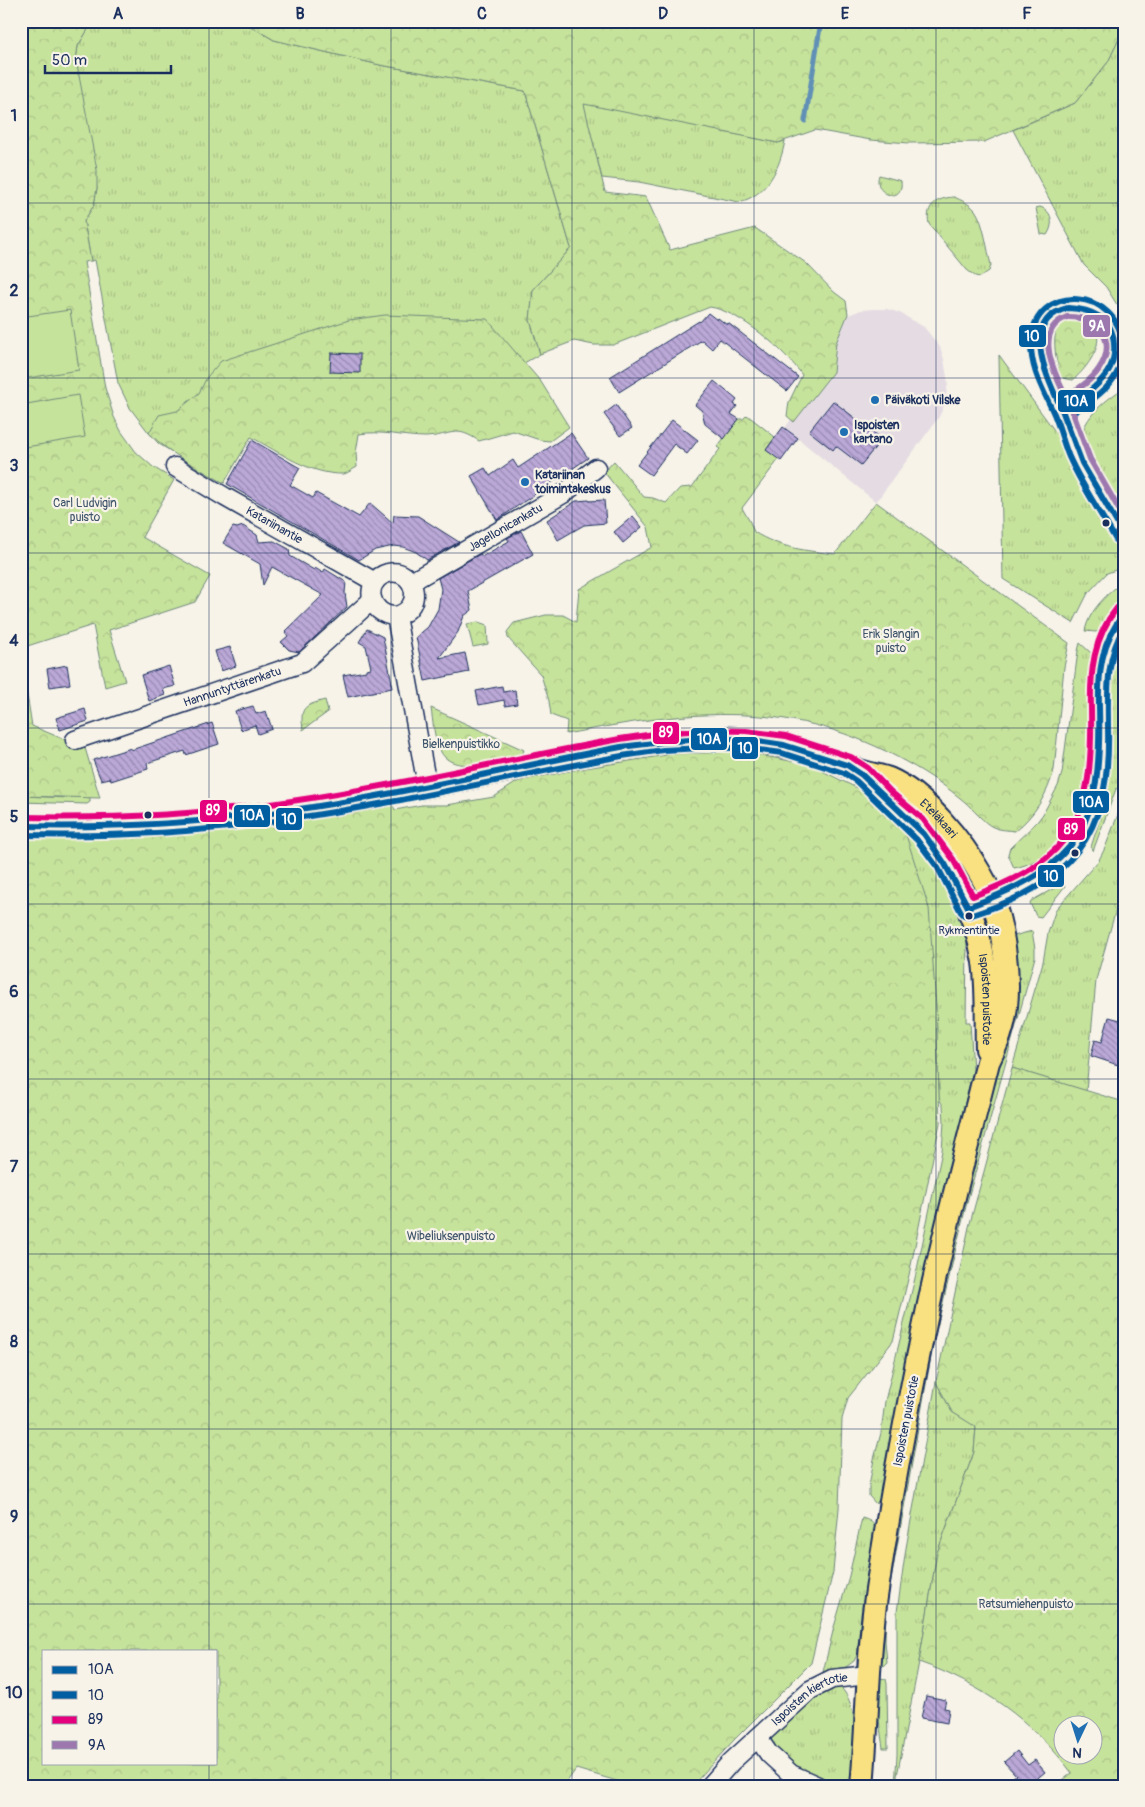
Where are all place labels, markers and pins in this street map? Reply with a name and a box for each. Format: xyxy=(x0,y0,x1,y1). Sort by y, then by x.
place label: Päiväkoti Vilske xyxy=(885,393,962,408)
marker: Päiväkoti Vilske xyxy=(869,394,881,406)
place label: Ispoisten kartano xyxy=(853,418,900,447)
marker: Ispoisten kartano xyxy=(838,426,850,438)
place label: Katariinan toimintakeskus xyxy=(534,468,611,497)
marker: Katariinan toimintakeskus xyxy=(519,476,531,488)
unlabelled marker xyxy=(1101,518,1111,528)
unlabelled marker xyxy=(143,810,153,820)
unlabelled marker xyxy=(1070,848,1080,858)
marker: Rykmentintie xyxy=(964,911,974,921)
place label: Rykmentintie xyxy=(939,924,1000,937)

